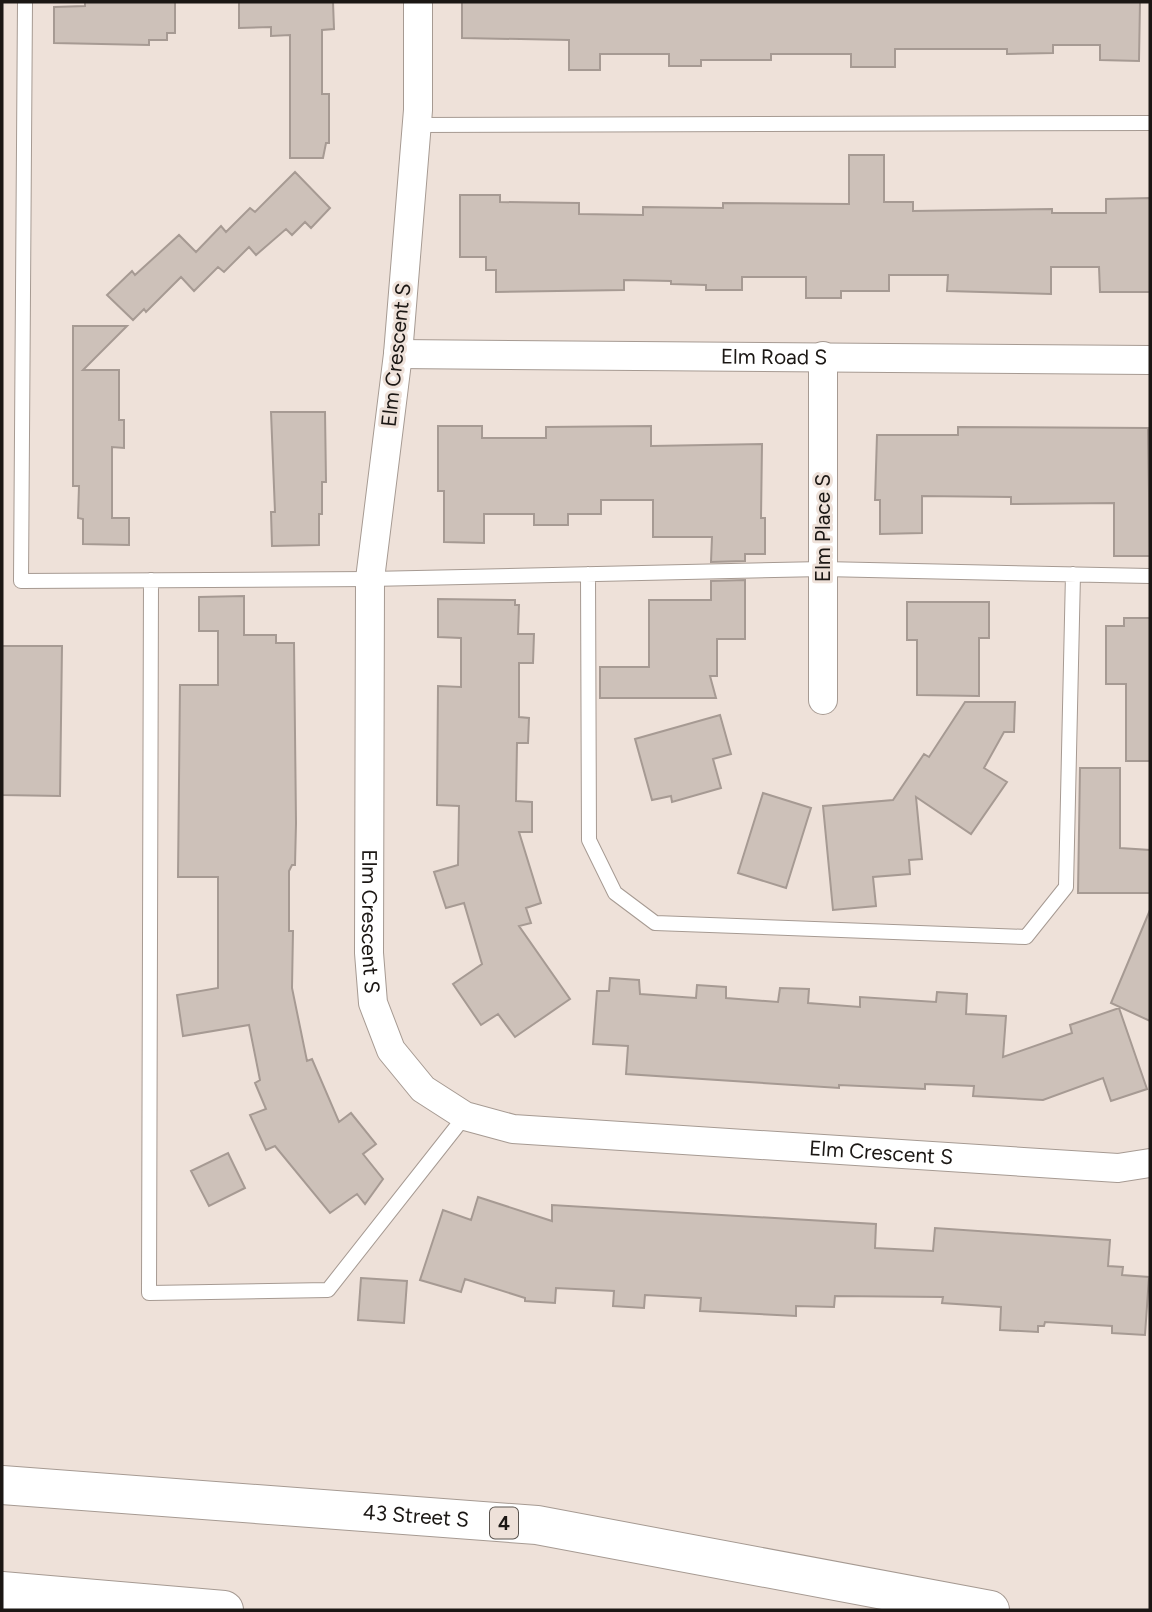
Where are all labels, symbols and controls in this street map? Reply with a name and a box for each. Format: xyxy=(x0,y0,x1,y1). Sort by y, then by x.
street label: Elm Crescent S xyxy=(376,282,415,428)
street label: Elm Road S xyxy=(721,344,827,369)
street label: Elm Place S xyxy=(810,474,835,582)
street label: Elm Crescent S xyxy=(357,849,385,994)
street label: Elm Crescent S xyxy=(808,1135,954,1169)
street label: 43 Street S xyxy=(362,1499,470,1532)
road number: 4 xyxy=(490,1508,518,1539)

